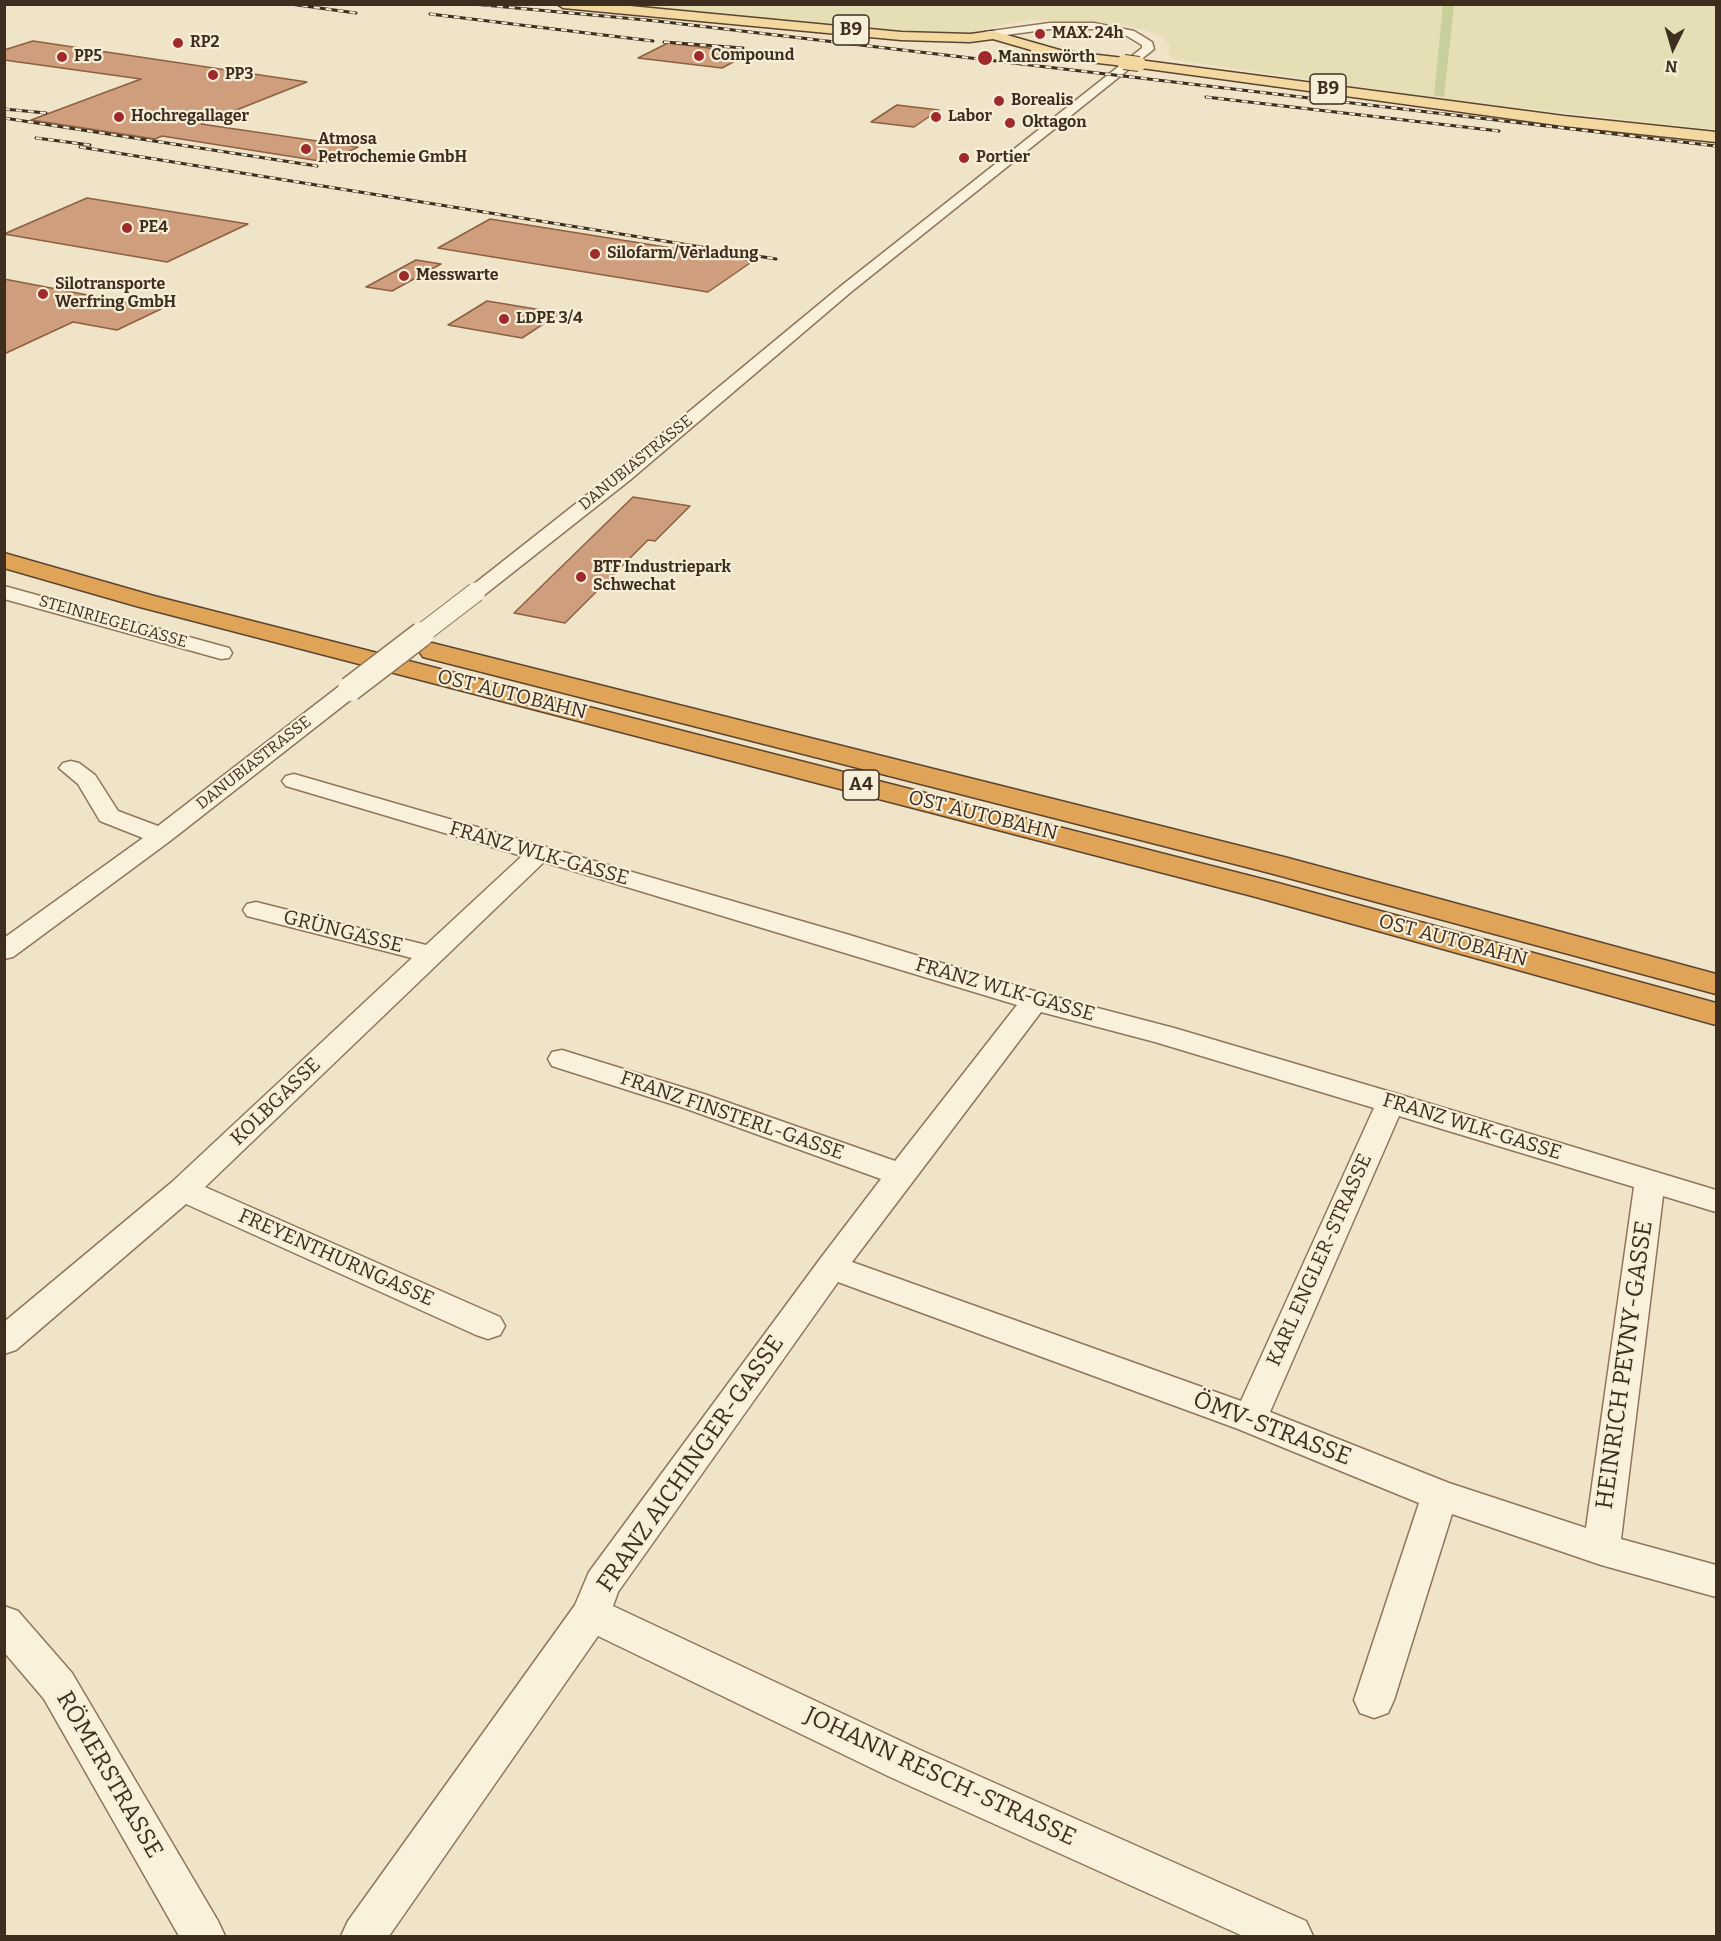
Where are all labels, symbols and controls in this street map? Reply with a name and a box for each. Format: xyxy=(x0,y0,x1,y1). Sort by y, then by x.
road number: B9 xyxy=(833,15,869,45)
north arrow xyxy=(1643,18,1703,78)
place label: MAX. 24h xyxy=(1052,24,1124,44)
marker: MAX. 24h xyxy=(1033,27,1047,41)
place label: RP2 xyxy=(190,33,219,53)
marker: RP2 xyxy=(171,36,185,50)
place label: Compound xyxy=(711,46,794,66)
place label: PP5 xyxy=(74,47,102,67)
place label: Mannswörth xyxy=(998,48,1095,68)
marker: Compound xyxy=(692,49,706,63)
marker: Mannswörth xyxy=(976,49,994,67)
marker: PP5 xyxy=(55,50,69,64)
text: N xyxy=(1664,56,1678,76)
place label: PP3 xyxy=(225,65,253,85)
marker: PP3 xyxy=(206,68,220,82)
road number: B9 xyxy=(1310,74,1346,104)
place label: Borealis xyxy=(1011,91,1073,111)
marker: Borealis xyxy=(992,94,1006,108)
place label: Hochregallager xyxy=(131,107,249,127)
place label: Labor xyxy=(948,107,992,127)
marker: Hochregallager xyxy=(112,110,126,124)
marker: Labor xyxy=(929,110,943,124)
place label: Oktagon xyxy=(1022,113,1087,133)
marker: Oktagon xyxy=(1003,116,1017,130)
place label: Atmosa Petrochemie GmbH xyxy=(318,130,467,168)
marker: Atmosa Petrochemie GmbH xyxy=(299,142,313,156)
place label: Portier xyxy=(976,148,1030,168)
marker: Portier xyxy=(957,151,971,165)
place label: PE4 xyxy=(139,218,168,238)
marker: PE4 xyxy=(120,221,134,235)
place label: Silofarm/Verladung xyxy=(607,244,758,264)
marker: Silofarm/Verladung xyxy=(588,247,602,261)
place label: Messwarte xyxy=(416,266,499,286)
marker: Messwarte xyxy=(397,269,411,283)
place label: Silotransporte Werfring GmbH xyxy=(55,275,176,313)
marker: Silotransporte Werfring GmbH xyxy=(36,287,50,301)
place label: LDPE 3/4 xyxy=(516,309,583,329)
marker: LDPE 3/4 xyxy=(497,312,511,326)
street label: DANUBIASTRASSE xyxy=(575,411,697,515)
place label: BTF Industriepark Schwechat xyxy=(593,558,731,596)
marker: BTF Industriepark Schwechat xyxy=(574,570,588,584)
street label: STEINRIEGELGASSE xyxy=(37,592,189,652)
street label: OST AUTOBAHN xyxy=(435,665,589,725)
street label: DANUBIASTRASSE xyxy=(193,712,315,814)
road number: A4 xyxy=(843,770,879,800)
street label: OST AUTOBAHN xyxy=(906,786,1060,846)
street label: FRANZ WLK-GASSE xyxy=(446,817,632,891)
street label: GRÜNGASSE xyxy=(281,906,405,958)
street label: OST AUTOBAHN xyxy=(1376,910,1530,972)
street label: FRANZ WLK-GASSE xyxy=(912,953,1098,1027)
street label: KOLBGASSE xyxy=(226,1053,326,1151)
street label: FRANZ FINSTERL-GASSE xyxy=(617,1066,847,1166)
street label: FRANZ WLK-GASSE xyxy=(1380,1088,1564,1166)
street label: KARL ENGLER-STRASSE xyxy=(1262,1150,1378,1370)
street label: FREYENTHURNGASSE xyxy=(235,1204,437,1312)
street label: HEINRICH PEVNY-GASSE xyxy=(1590,1219,1660,1511)
street label: FRANZ AICHINGER-GASSE xyxy=(591,1330,791,1598)
street label: ÖMV-STRASSE xyxy=(1189,1386,1355,1472)
street label: RÖMERSTRASSE xyxy=(50,1687,168,1863)
street label: JOHANN RESCH-STRASSE xyxy=(800,1701,1080,1853)

